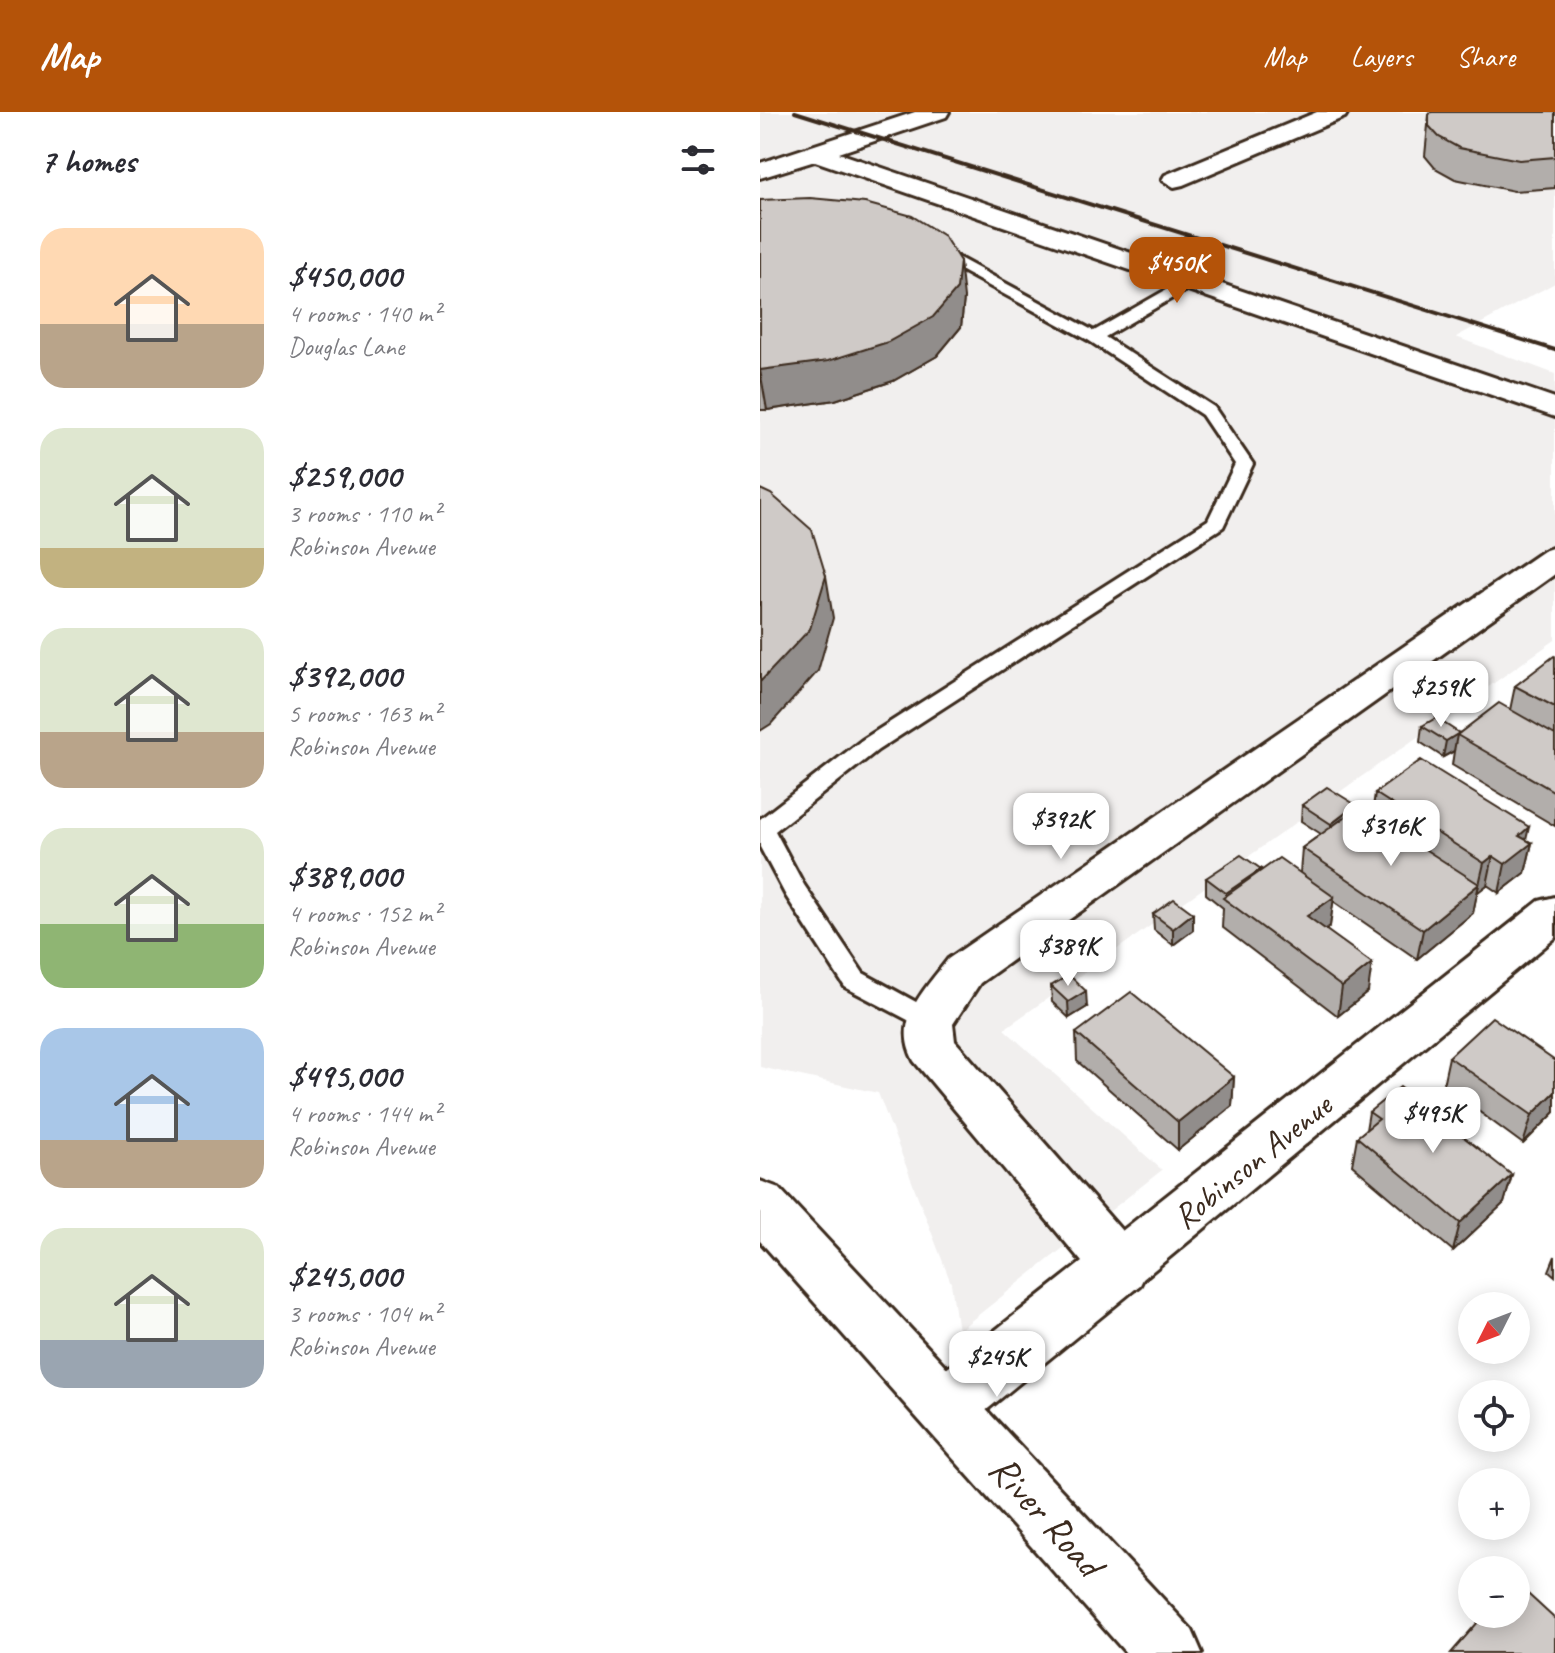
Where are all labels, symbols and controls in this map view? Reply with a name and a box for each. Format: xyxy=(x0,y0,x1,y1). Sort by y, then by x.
text: Map xyxy=(40,33,99,80)
text: Map xyxy=(1264,39,1307,74)
text: Layers xyxy=(1351,39,1412,74)
text: Share xyxy=(1456,39,1515,74)
icon: filters xyxy=(676,138,720,182)
text: 7 homes xyxy=(40,139,136,182)
pin: $450K xyxy=(1121,237,1233,305)
text: $450K xyxy=(1147,246,1207,279)
text: $450,000 xyxy=(288,254,401,297)
icon: home xyxy=(104,260,200,356)
text: 4 rooms · 140 m² xyxy=(288,297,440,330)
text: Douglas Lane xyxy=(288,330,404,363)
text: $259,000 xyxy=(288,454,401,497)
icon: home xyxy=(104,460,200,556)
text: 3 rooms · 110 m² xyxy=(288,497,440,530)
text: Robinson Avenue xyxy=(288,530,435,563)
text: $392,000 xyxy=(288,654,401,697)
icon: home xyxy=(104,660,200,756)
pin: $259K xyxy=(1385,661,1497,729)
text: $259K xyxy=(1411,670,1471,703)
text: 5 rooms · 163 m² xyxy=(288,697,440,730)
text: Robinson Avenue xyxy=(288,730,435,763)
pin: $392K xyxy=(1005,793,1117,861)
pin: $316K xyxy=(1335,800,1447,868)
text: $392K xyxy=(1031,802,1091,835)
text: $316K xyxy=(1361,809,1421,842)
text: $389,000 xyxy=(288,854,401,897)
icon: home xyxy=(104,860,200,956)
text: 4 rooms · 152 m² xyxy=(288,897,440,930)
pin: $389K xyxy=(1012,920,1124,988)
text: $389K xyxy=(1038,929,1098,962)
text: Robinson Avenue xyxy=(288,930,435,963)
text: $495,000 xyxy=(288,1054,401,1097)
icon: home xyxy=(104,1060,200,1156)
street label: Robinson Avenue xyxy=(1164,1083,1342,1238)
pin: $495K xyxy=(1377,1087,1489,1155)
text: $495K xyxy=(1403,1096,1463,1129)
text: 4 rooms · 144 m² xyxy=(288,1097,440,1130)
text: Robinson Avenue xyxy=(288,1130,435,1163)
text: $245,000 xyxy=(288,1254,401,1297)
icon: home xyxy=(104,1260,200,1356)
north arrow xyxy=(1458,1292,1530,1364)
map controls xyxy=(1458,1292,1530,1628)
text: 3 rooms · 104 m² xyxy=(288,1297,440,1330)
text: Robinson Avenue xyxy=(288,1330,435,1363)
pin: $245K xyxy=(941,1331,1053,1399)
text: $245K xyxy=(967,1340,1027,1373)
button: locate xyxy=(1458,1380,1530,1452)
street label: River Road xyxy=(978,1445,1117,1591)
button: + xyxy=(1458,1468,1530,1540)
button: − xyxy=(1458,1556,1530,1628)

